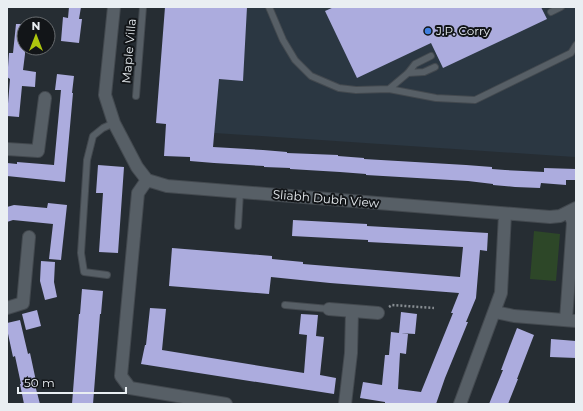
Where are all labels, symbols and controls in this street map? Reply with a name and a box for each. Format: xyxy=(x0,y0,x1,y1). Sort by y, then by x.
north arrow xyxy=(16,16,56,56)
street label: Maple Villa xyxy=(118,18,139,84)
text: N xyxy=(32,19,40,33)
place label: J.P. Corry xyxy=(435,23,491,38)
marker: J.P. Corry xyxy=(423,26,433,36)
street label: Sliabh Dubh View xyxy=(272,186,380,211)
scale bar xyxy=(18,369,126,395)
text: 50 m xyxy=(24,375,55,390)

